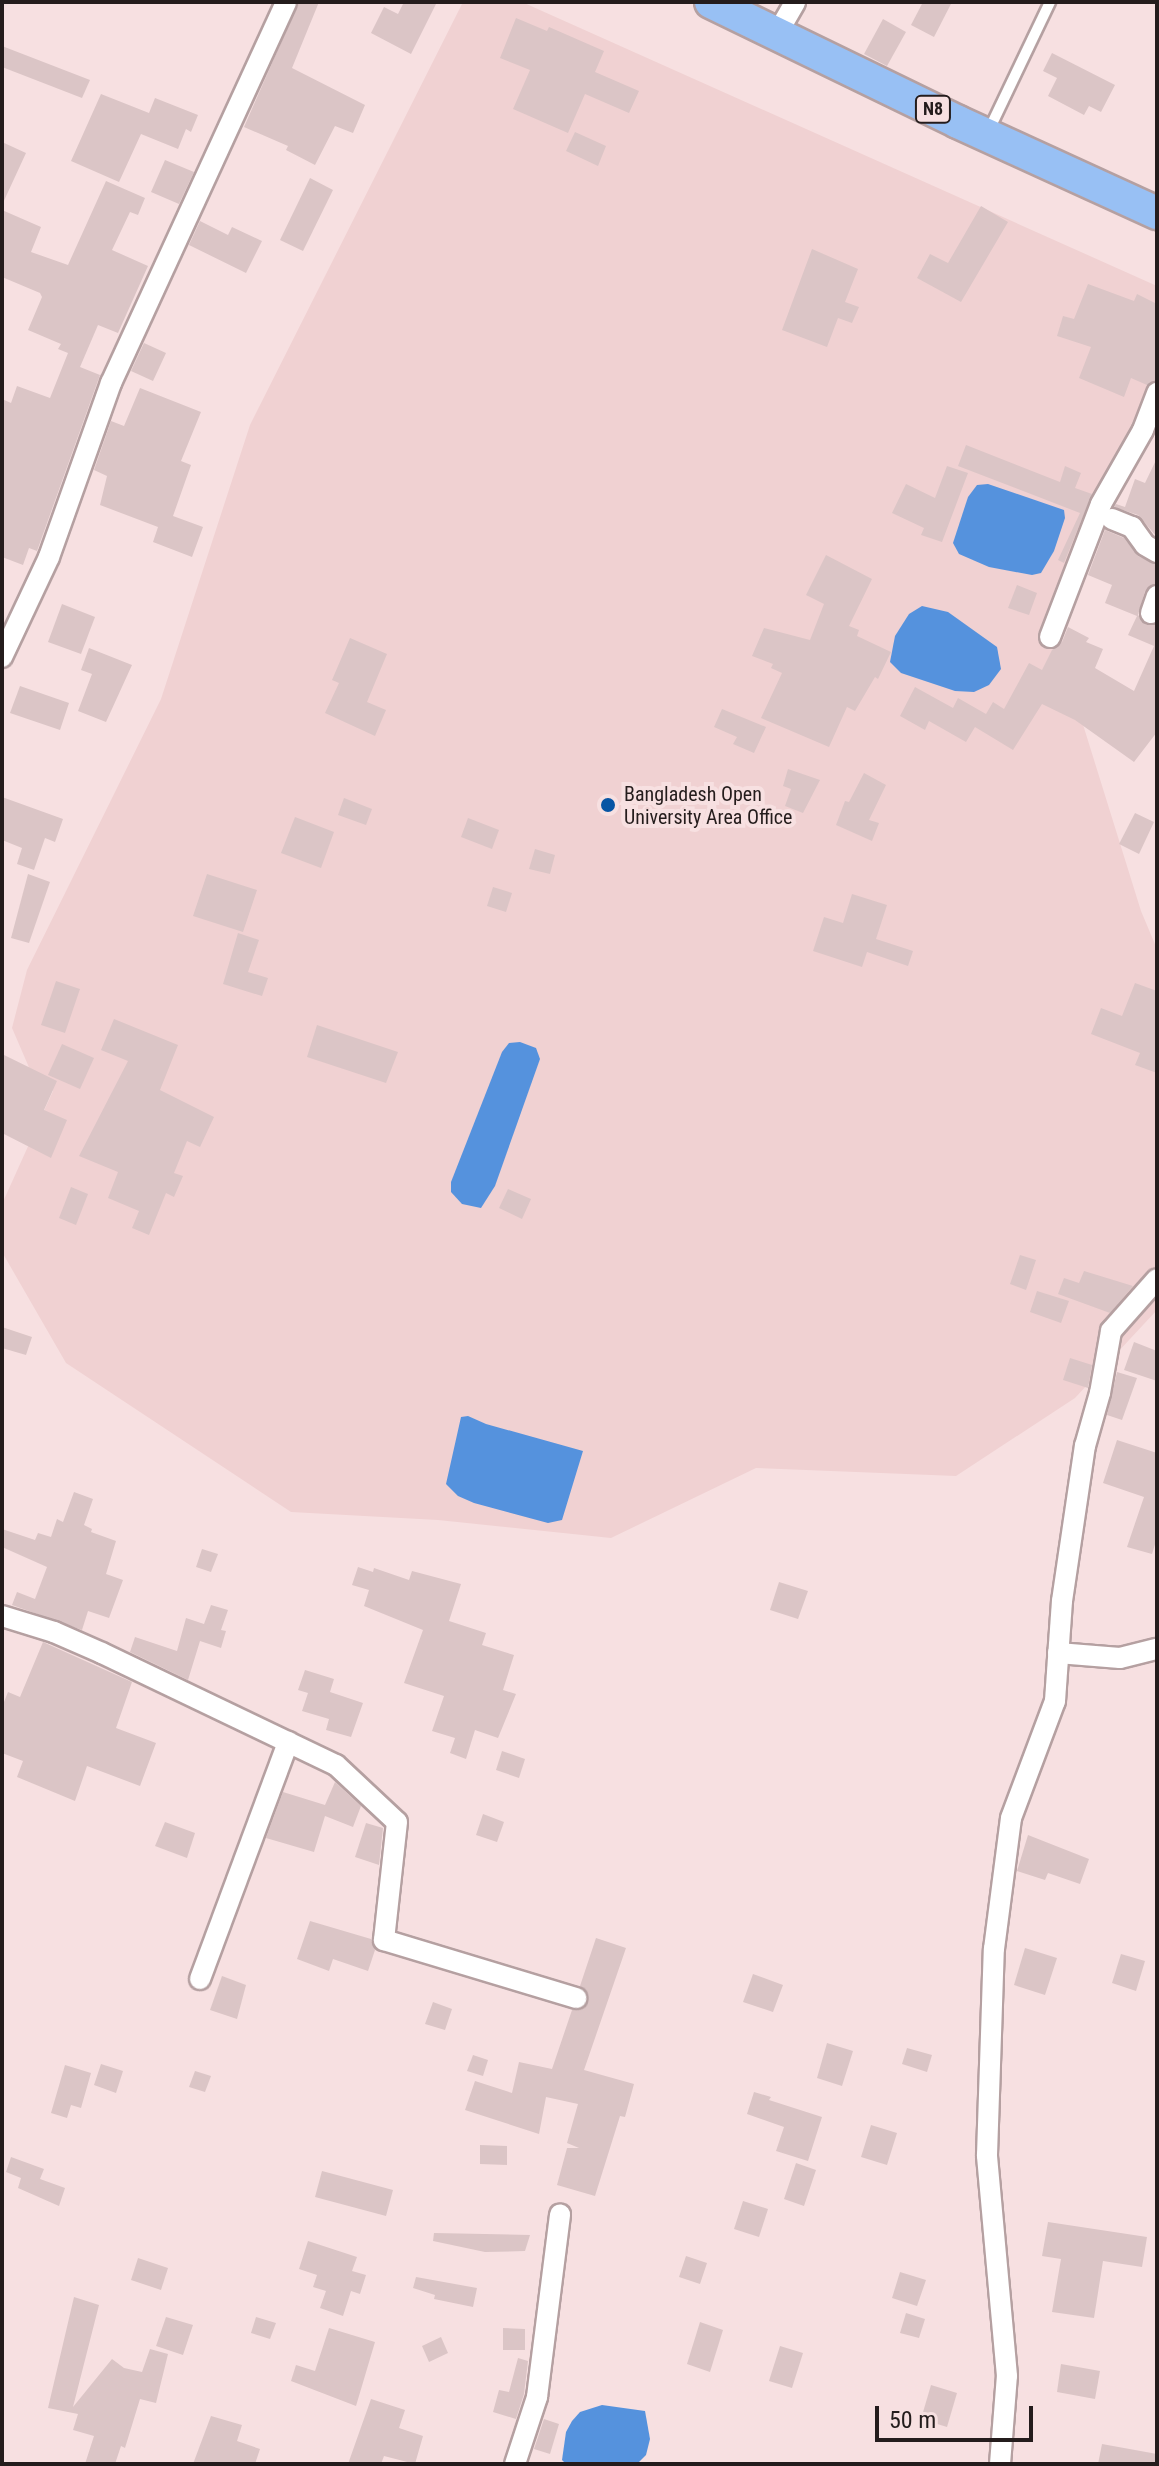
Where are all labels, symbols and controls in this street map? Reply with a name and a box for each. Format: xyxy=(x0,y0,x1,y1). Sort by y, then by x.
road number: N8 xyxy=(913,95,953,123)
place label: Bangladesh Open University Area Office xyxy=(624,782,792,829)
marker: Bangladesh Open University Area Office xyxy=(599,796,617,814)
scale bar xyxy=(879,2390,1037,2440)
text: 50 m xyxy=(889,2406,936,2434)

